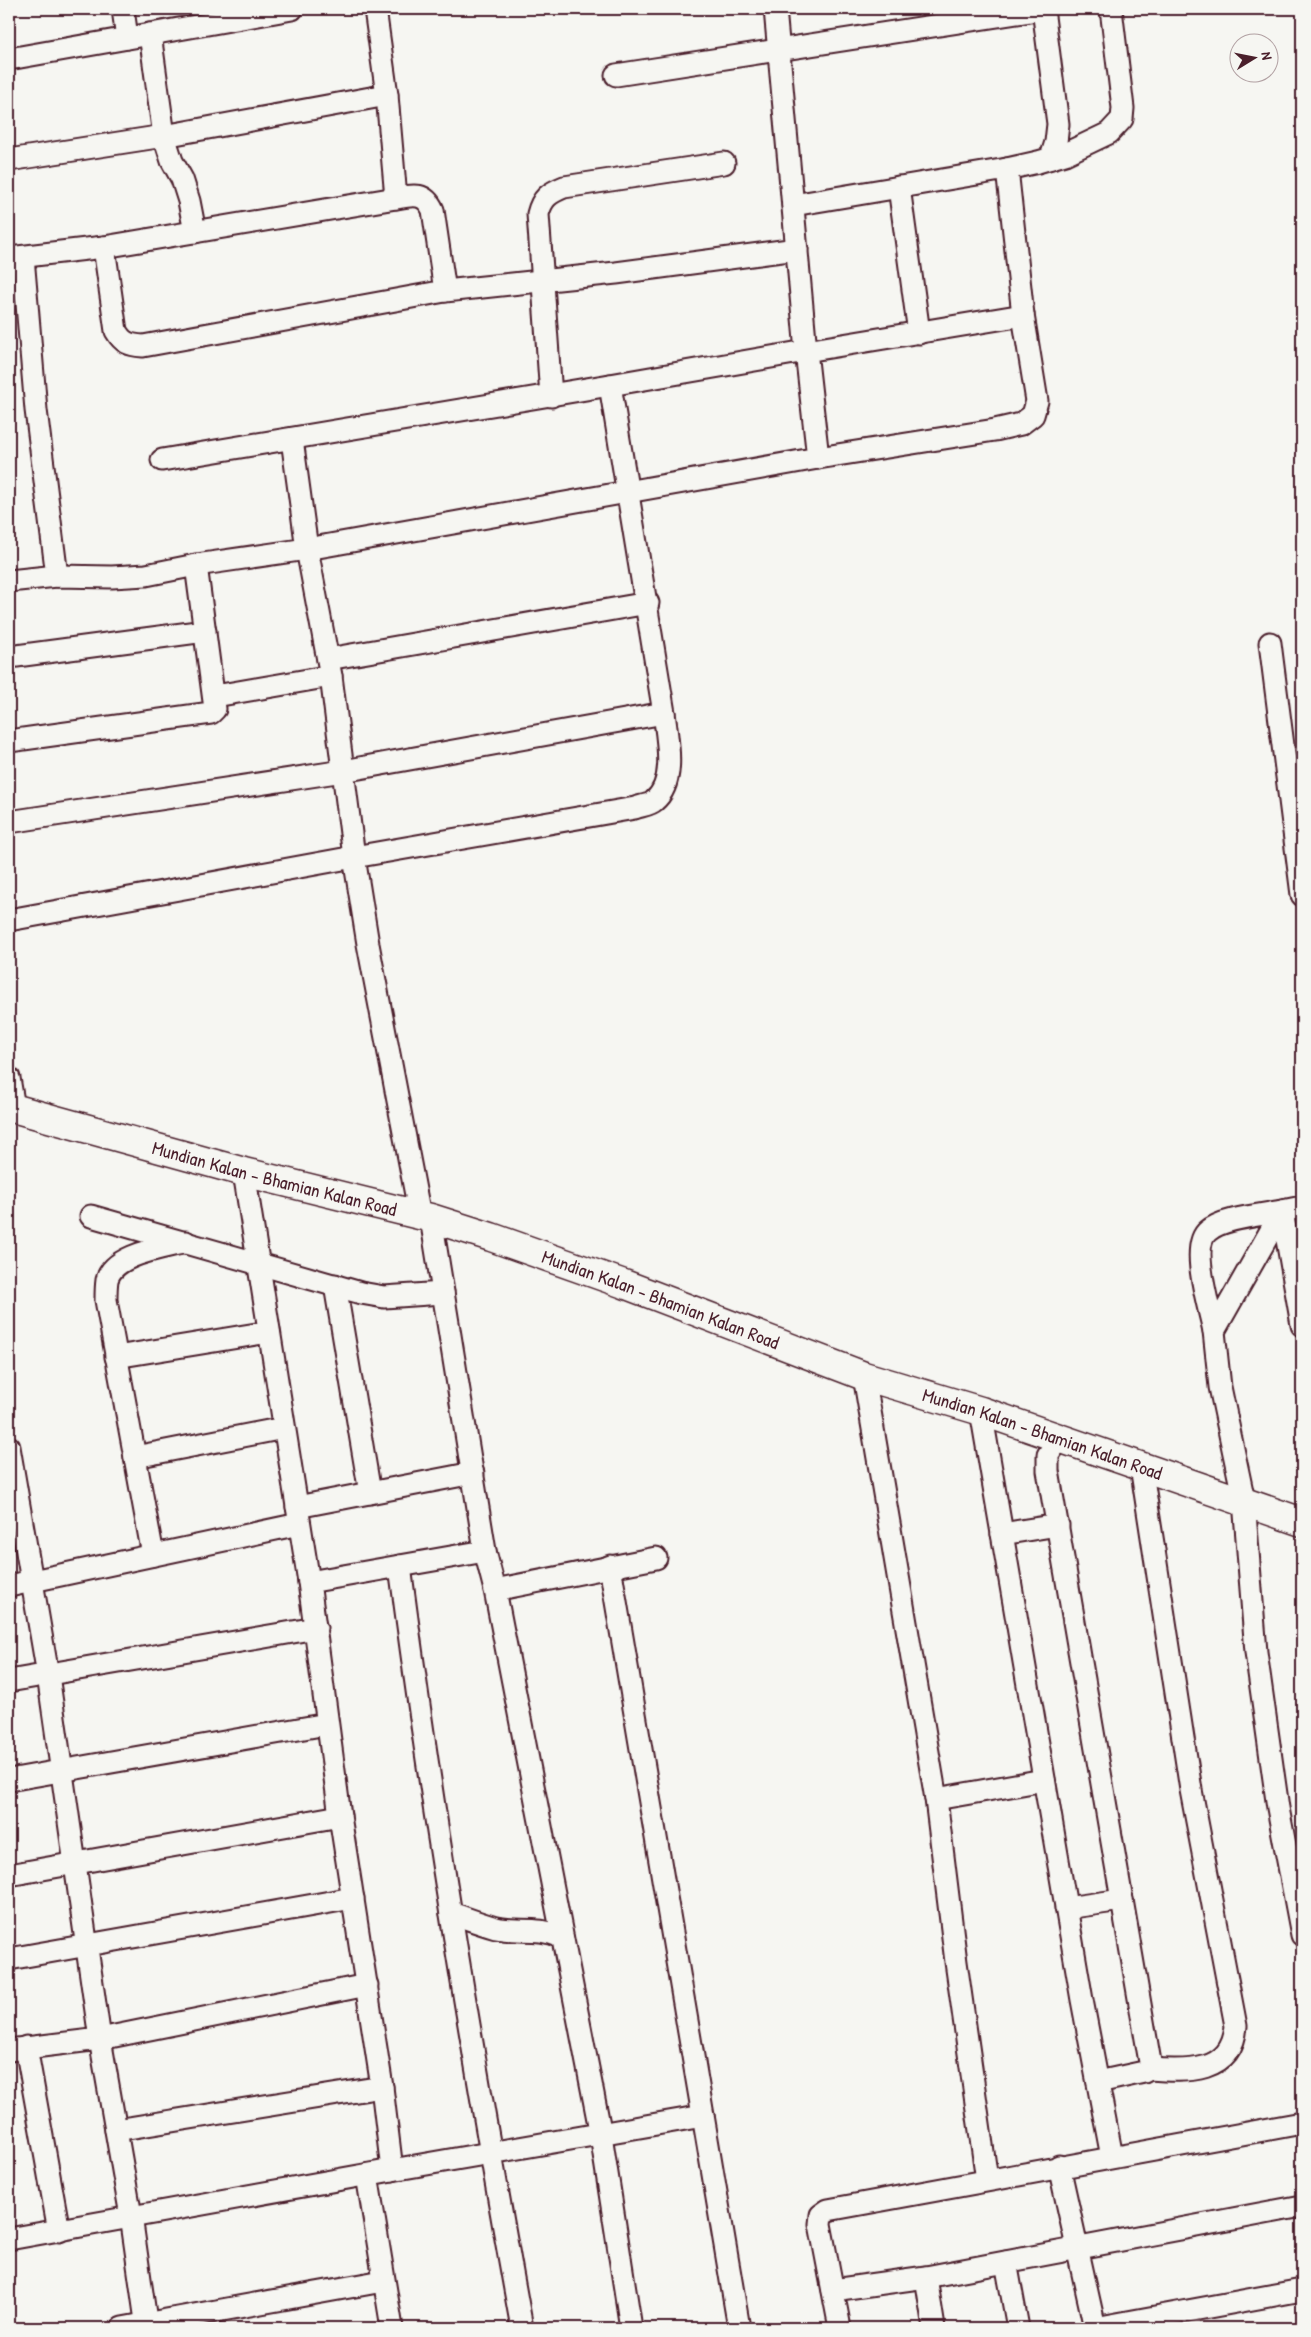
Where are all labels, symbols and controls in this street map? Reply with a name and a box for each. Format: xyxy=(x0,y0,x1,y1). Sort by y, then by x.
north arrow xyxy=(1228,32,1278,82)
text: N xyxy=(1257,50,1277,62)
street label: Mundian Kalan - Bhamian Kalan Road xyxy=(149,1134,400,1222)
street label: Mundian Kalan - Bhamian Kalan Road xyxy=(539,1243,784,1355)
street label: Mundian Kalan - Bhamian Kalan Road xyxy=(920,1381,1166,1486)

